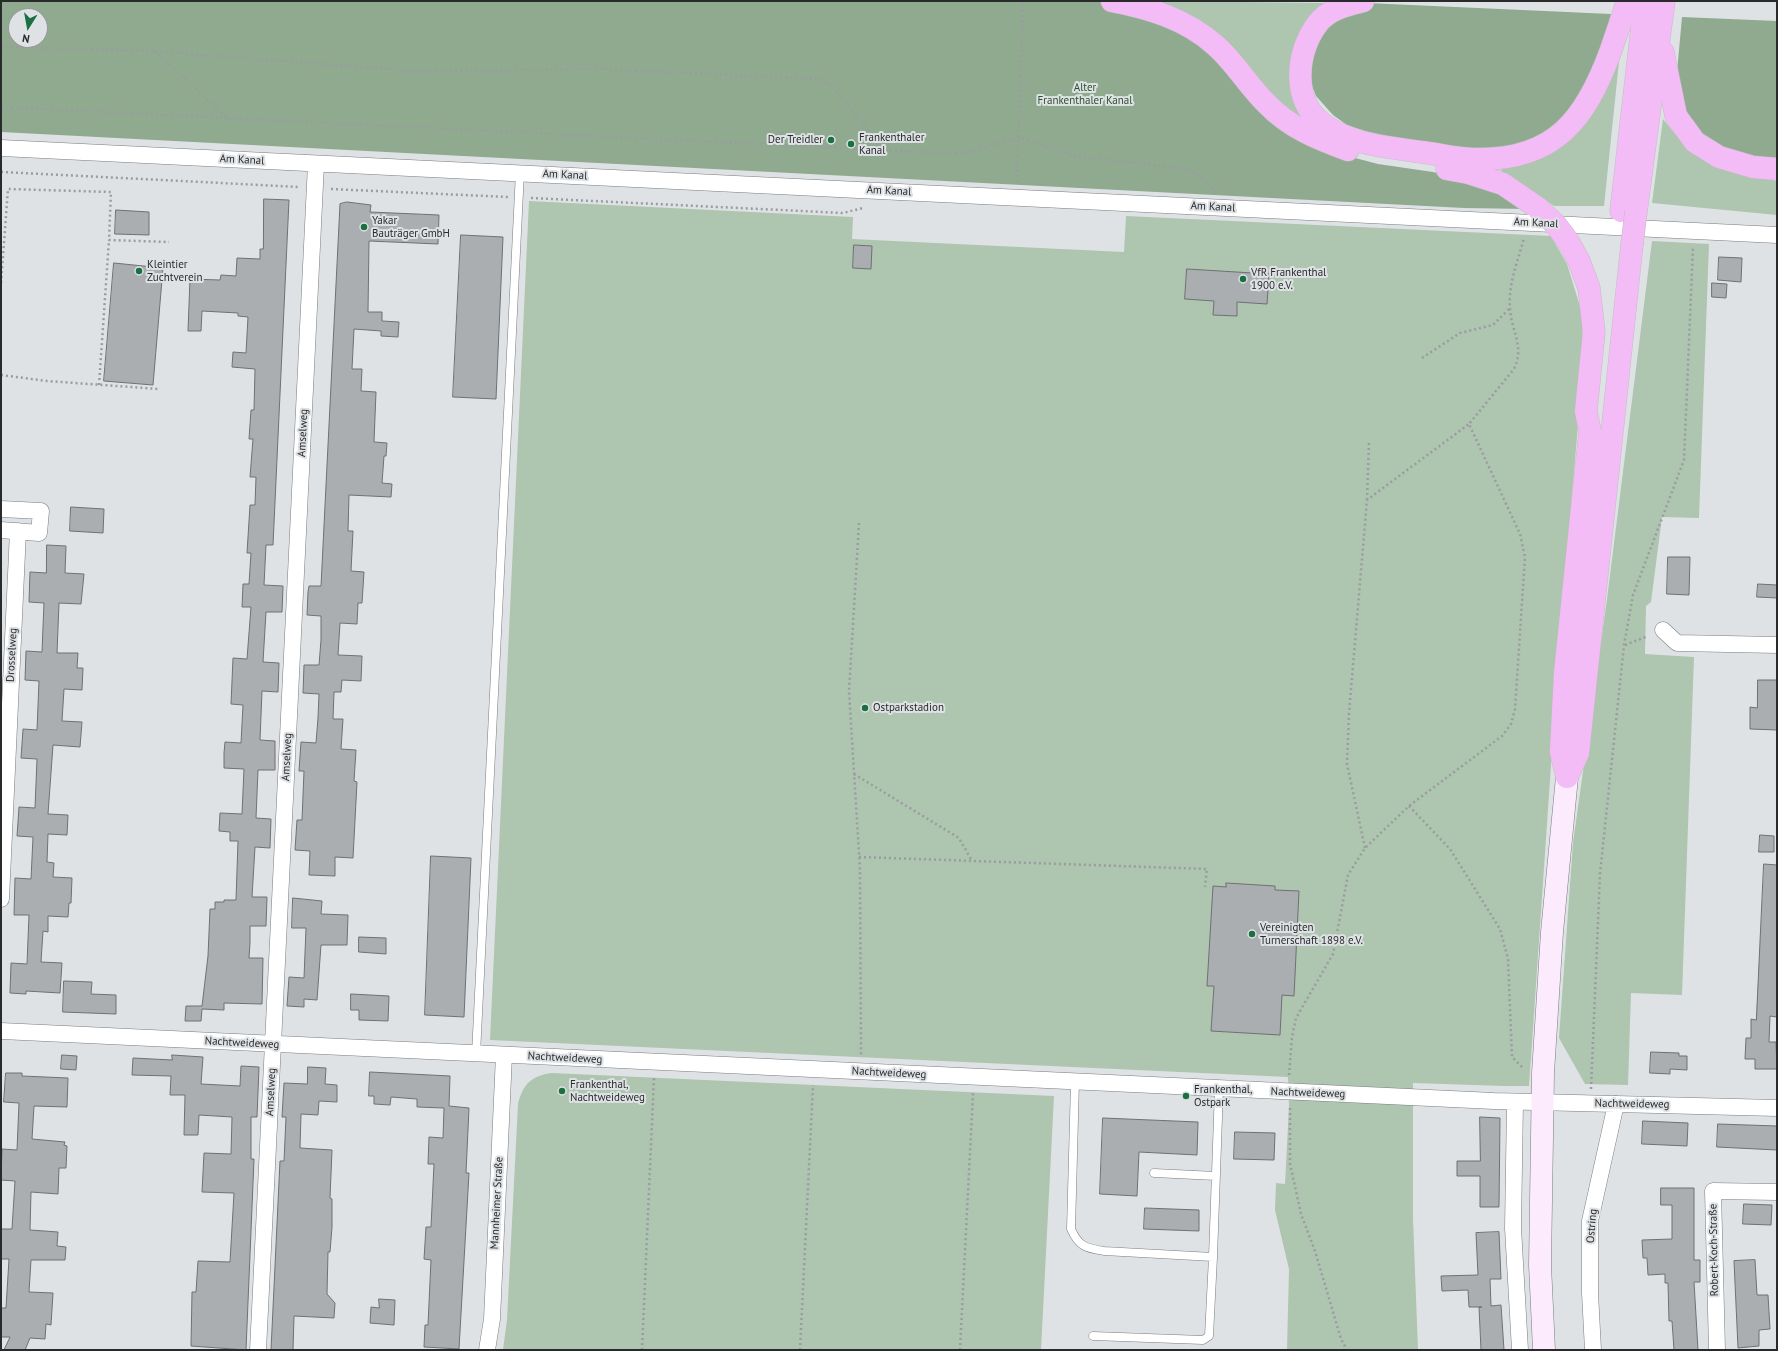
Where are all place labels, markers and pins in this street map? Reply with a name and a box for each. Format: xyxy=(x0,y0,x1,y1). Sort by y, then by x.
place label: Frankenthaler Kanal xyxy=(859,131,924,157)
place label: Der Treidler xyxy=(768,133,823,147)
marker: Der Treidler xyxy=(826,135,836,145)
marker: Frankenthaler Kanal xyxy=(846,139,856,149)
place label: Yakar Bauträger GmbH xyxy=(372,214,450,240)
marker: Yakar Bauträger GmbH xyxy=(359,222,369,232)
place label: Kleintier Zuchtverein xyxy=(147,258,202,284)
marker: Kleintier Zuchtverein xyxy=(134,266,144,276)
place label: VfR Frankenthal 1900 e.V. xyxy=(1251,266,1326,292)
marker: VfR Frankenthal 1900 e.V. xyxy=(1238,274,1248,284)
place label: Ostparkstadion xyxy=(873,701,944,715)
marker: Ostparkstadion xyxy=(860,703,870,713)
place label: Vereinigten Turnerschaft 1898 e.V. xyxy=(1260,921,1363,947)
marker: Vereinigten Turnerschaft 1898 e.V. xyxy=(1247,929,1257,939)
place label: Frankenthal, Nachtweideweg xyxy=(570,1078,645,1104)
place label: Frankenthal, Ostpark xyxy=(1194,1083,1253,1109)
marker: Frankenthal, Nachtweideweg xyxy=(557,1086,567,1096)
marker: Frankenthal, Ostpark xyxy=(1181,1091,1191,1101)

